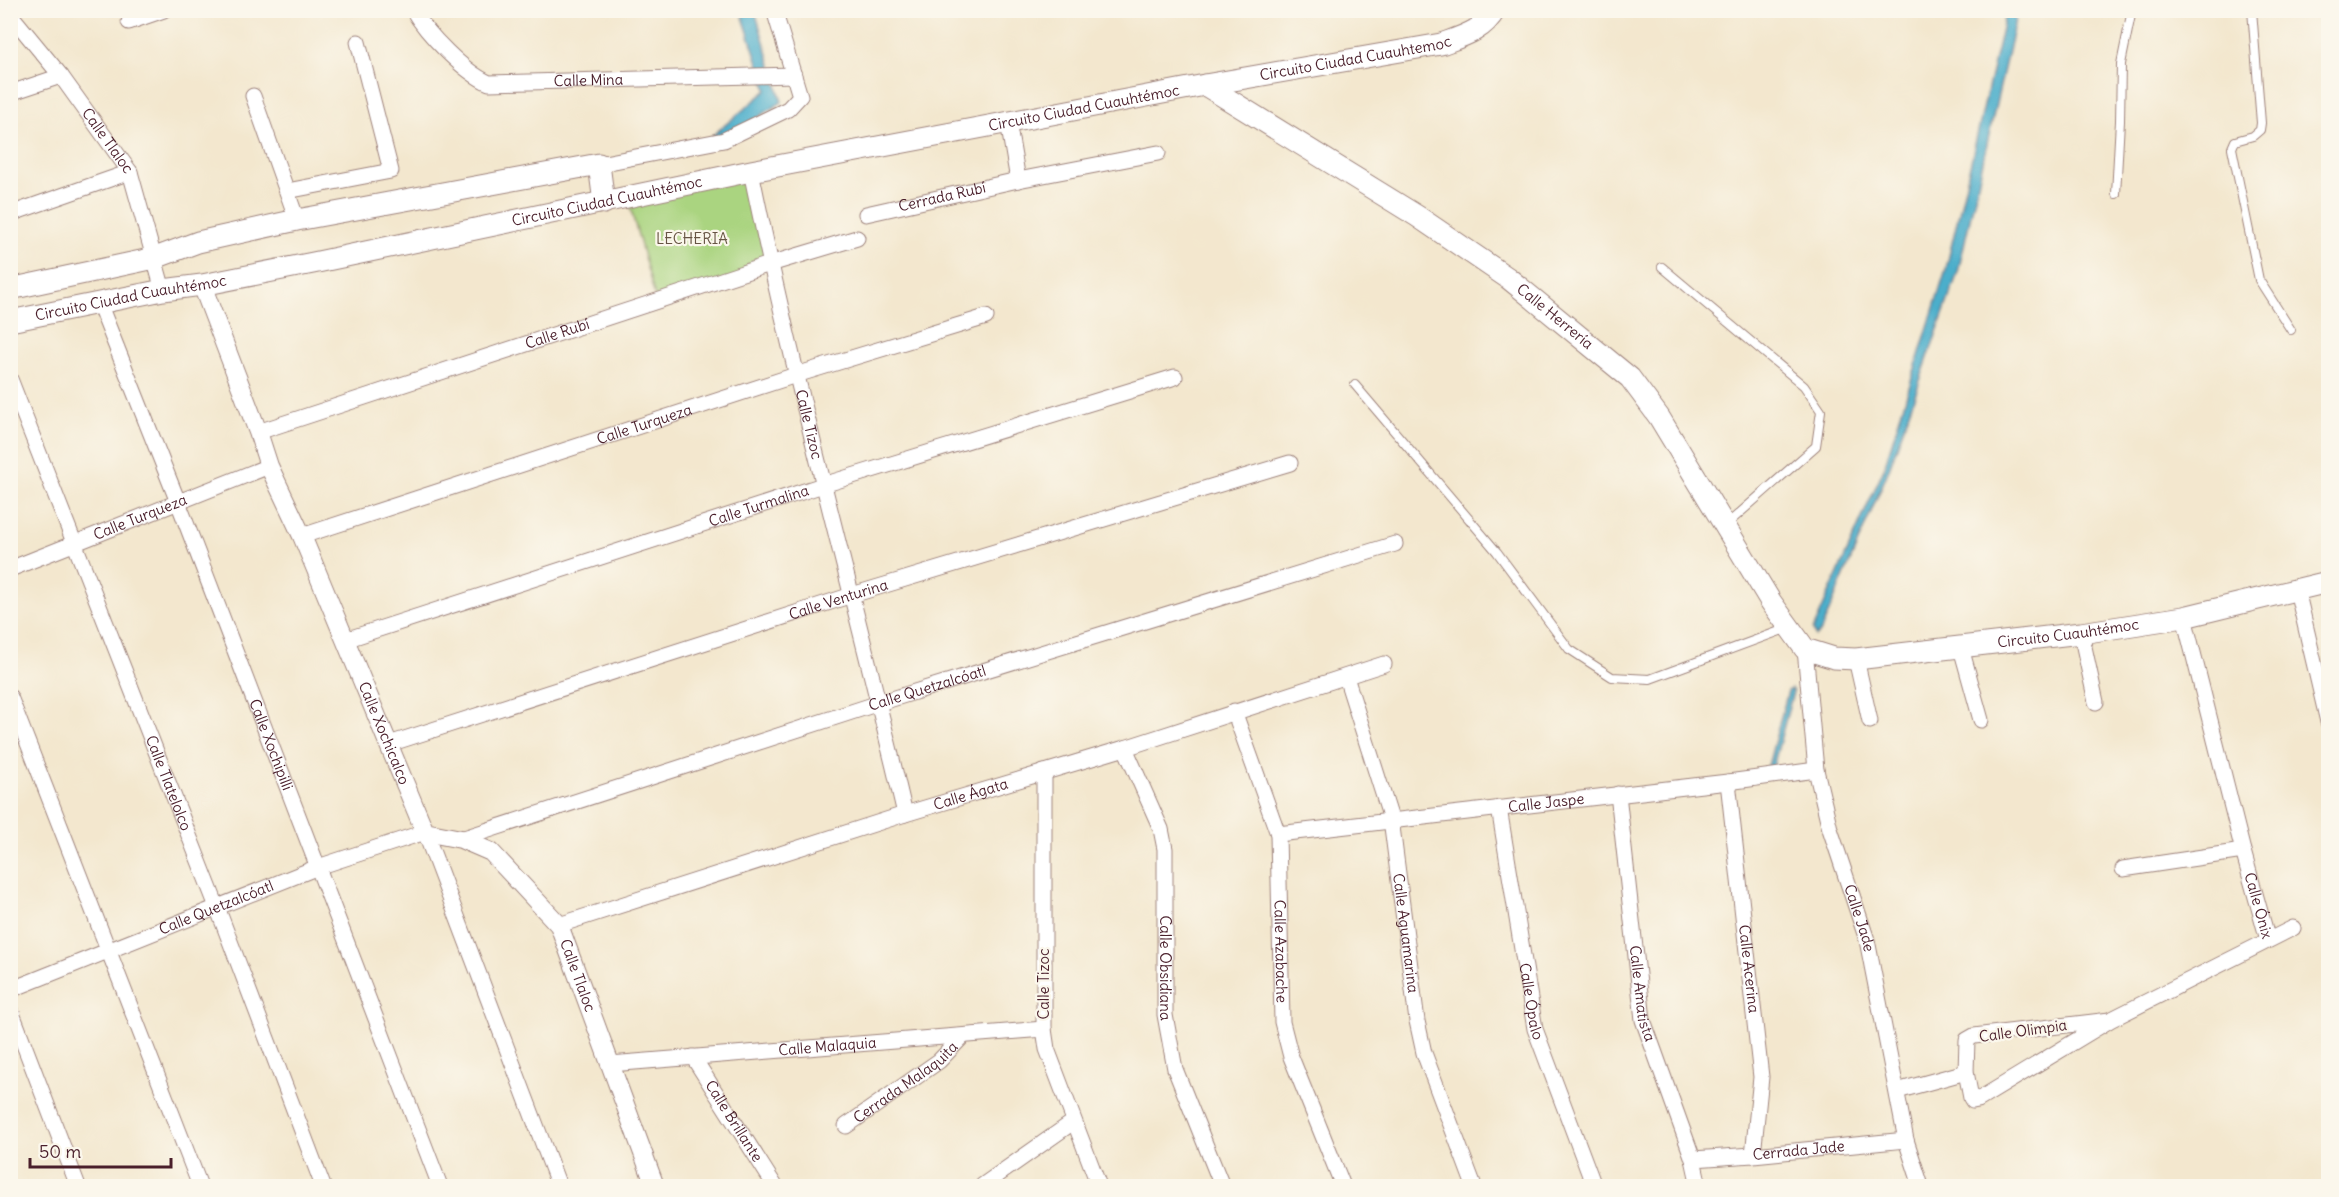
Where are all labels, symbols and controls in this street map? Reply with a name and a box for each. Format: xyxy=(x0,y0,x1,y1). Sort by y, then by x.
street label: Circuito Ciudad Cuauhtemoc xyxy=(1258,31,1454,84)
street label: Calle Mina xyxy=(553,69,624,90)
street label: Circuito Ciudad Cuauhtémoc xyxy=(987,80,1181,135)
street label: Calle Tlaloc xyxy=(78,104,138,177)
street label: Circuito Ciudad Cuauhtémoc xyxy=(510,171,704,230)
street label: Cerrada Rubí xyxy=(896,177,988,215)
park label: LECHERIA xyxy=(656,229,728,248)
street label: Circuito Ciudad Cuauhtémoc xyxy=(33,270,228,325)
street label: Calle Herrería xyxy=(1513,279,1598,353)
street label: Calle Rubí xyxy=(523,314,592,353)
street label: Calle Tizoc xyxy=(792,388,827,462)
street label: Calle Turqueza xyxy=(594,399,695,448)
street label: Calle Turmalina xyxy=(706,480,812,530)
street label: Calle Turqueza xyxy=(90,490,190,544)
street label: Calle Venturina xyxy=(786,575,890,624)
street label: Circuito Cuauhtémoc xyxy=(1996,614,2140,652)
street label: Calle Quetzalcóatl xyxy=(866,661,988,715)
street label: Calle Xochicalco xyxy=(355,679,414,787)
street label: Calle Xochipilli xyxy=(245,696,297,793)
street label: Calle Tlatelolco xyxy=(142,733,196,833)
street label: Calle Ágata xyxy=(931,774,1011,814)
street label: Calle Jaspe xyxy=(1507,789,1585,816)
street label: Calle Ónix xyxy=(2240,870,2277,941)
street label: Calle Aguamarina xyxy=(1389,872,1423,994)
street label: Calle Quetzalcóatl xyxy=(156,876,276,939)
street label: Calle Jade xyxy=(1840,882,1879,953)
street label: Calle Azabache xyxy=(1270,900,1292,1003)
street label: Calle Obsidiana xyxy=(1156,916,1176,1022)
street label: Calle Acerina xyxy=(1735,924,1764,1014)
street label: Calle Tlaloc xyxy=(556,936,600,1015)
street label: Calle Amatista xyxy=(1626,944,1660,1044)
street label: Calle Tizoc xyxy=(1034,948,1053,1020)
street label: Calle Ópalo xyxy=(1515,962,1548,1042)
street label: Calle Olimpia xyxy=(1978,1015,2069,1046)
street label: Calle Malaquia xyxy=(777,1033,877,1059)
street label: Cerrada Malaquita xyxy=(849,1037,962,1127)
street label: Calle Brillante xyxy=(701,1077,767,1165)
scale bar xyxy=(30,1131,171,1169)
street label: Cerrada Jade xyxy=(1752,1136,1845,1164)
text: 50 m xyxy=(39,1140,81,1163)

